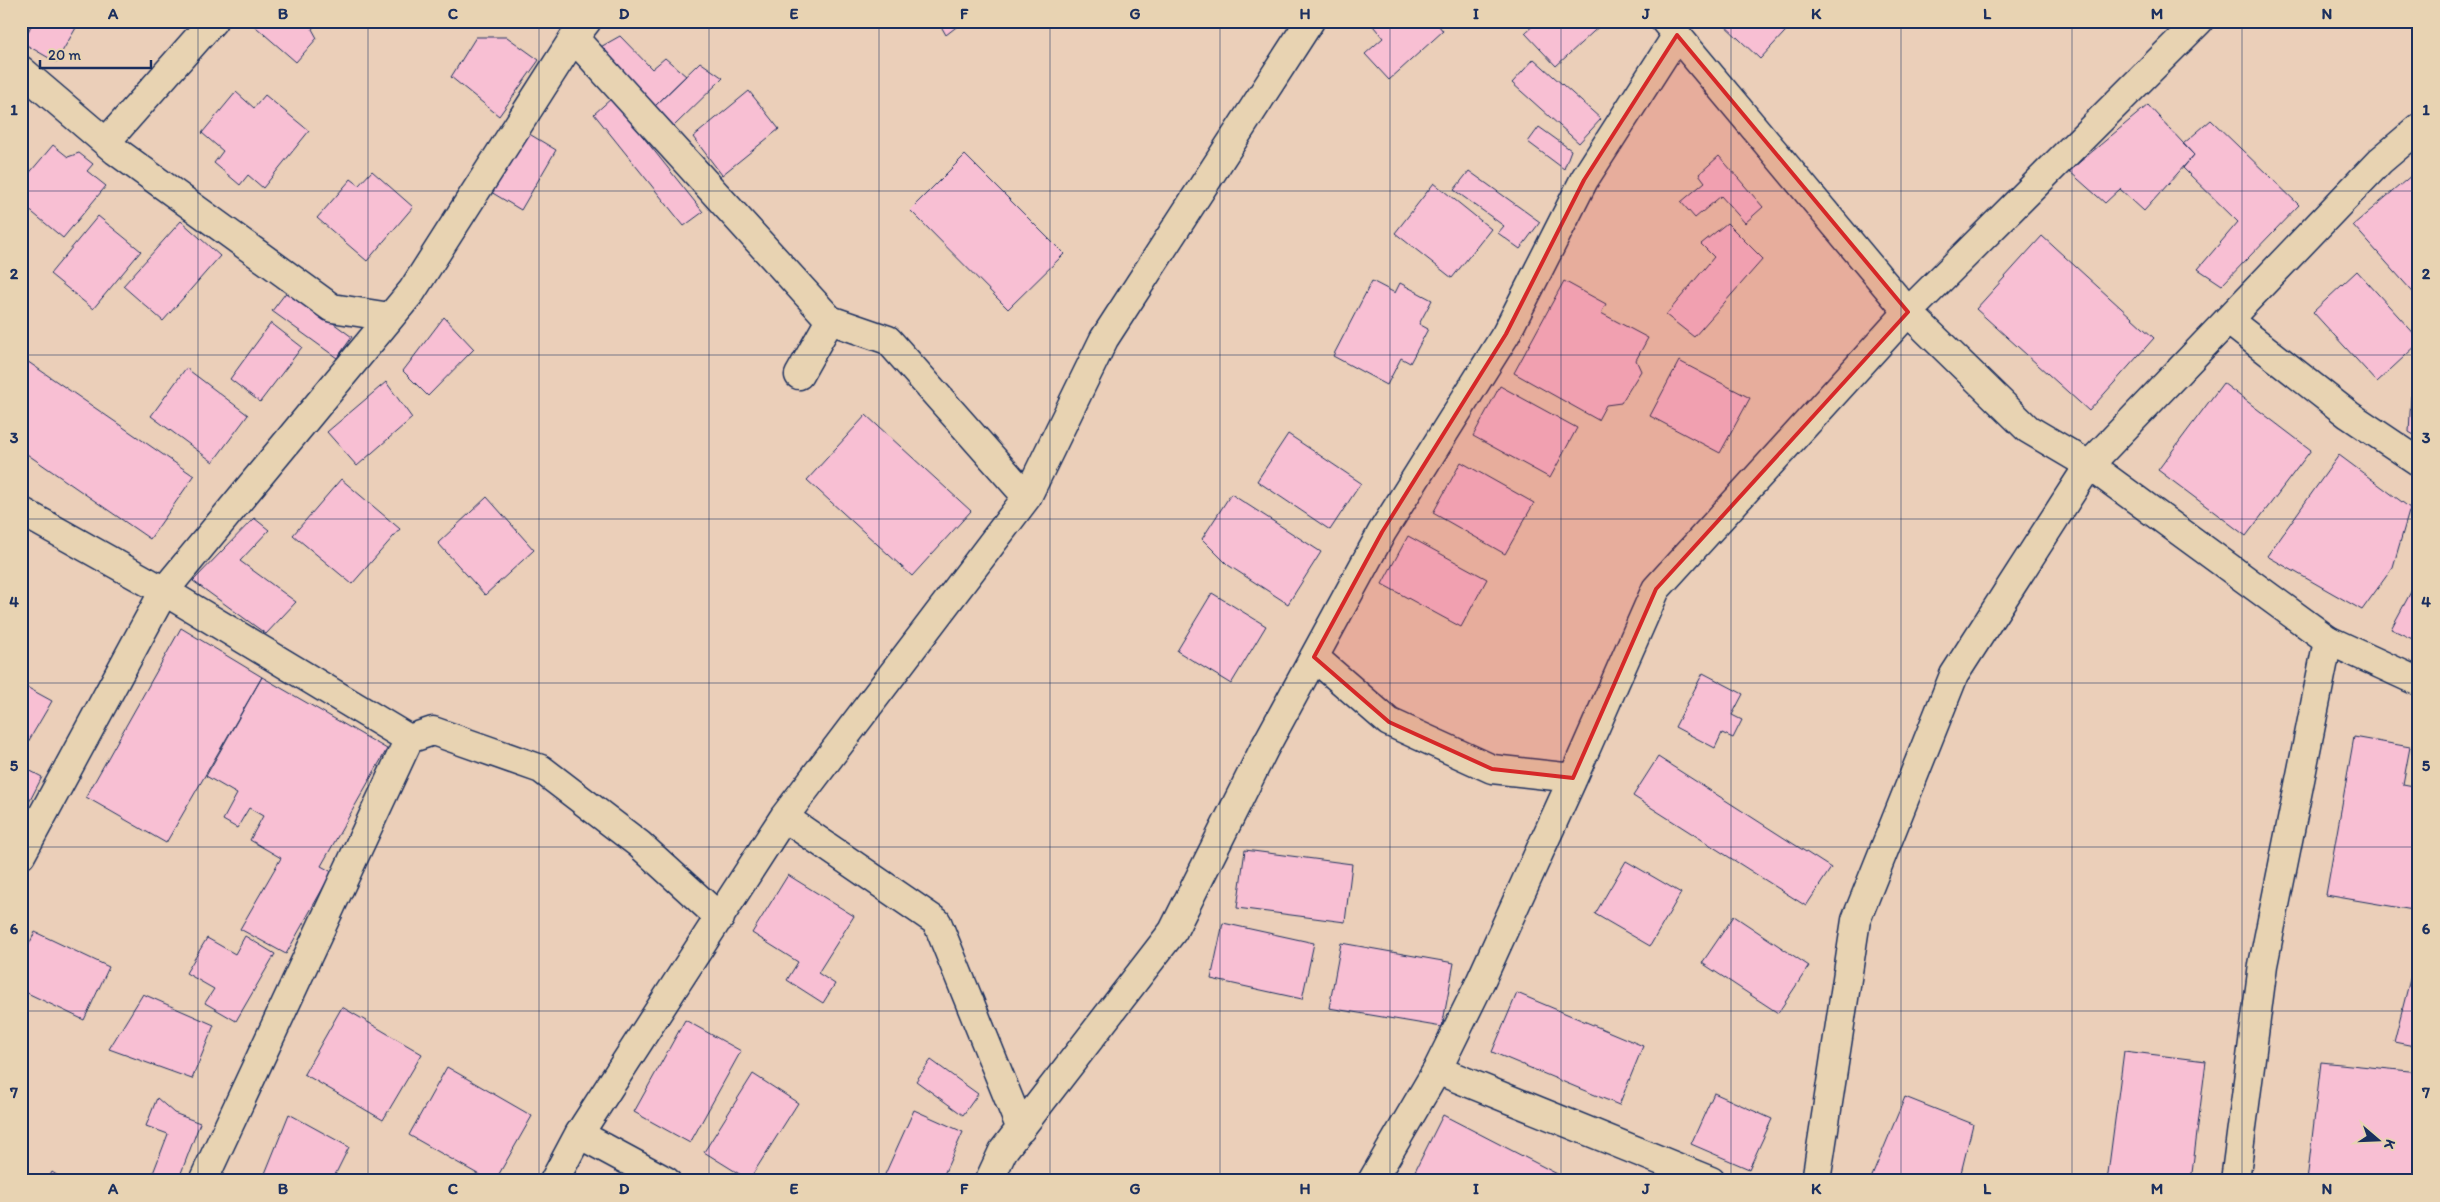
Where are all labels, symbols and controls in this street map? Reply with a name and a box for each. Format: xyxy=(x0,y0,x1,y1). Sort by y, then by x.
text: A xyxy=(107,4,119,23)
text: B xyxy=(278,4,289,23)
text: C xyxy=(448,4,459,23)
text: D xyxy=(619,4,630,23)
text: E xyxy=(790,4,799,23)
text: F xyxy=(960,4,969,23)
text: G xyxy=(1129,4,1141,23)
text: H xyxy=(1299,4,1311,23)
text: I xyxy=(1473,4,1479,23)
text: J xyxy=(1641,4,1650,23)
text: K xyxy=(1811,4,1822,23)
text: L xyxy=(1983,4,1992,23)
text: M xyxy=(2151,4,2163,23)
text: N xyxy=(2322,4,2332,23)
scale bar xyxy=(40,38,151,70)
text: 20 m xyxy=(48,46,82,64)
text: 1 xyxy=(10,100,18,119)
text: 1 xyxy=(2422,100,2430,119)
text: 2 xyxy=(10,264,19,283)
text: 2 xyxy=(2422,264,2431,283)
text: 3 xyxy=(10,428,19,447)
text: 3 xyxy=(2422,428,2431,447)
text: 4 xyxy=(9,592,19,611)
text: 4 xyxy=(2421,592,2431,611)
text: 5 xyxy=(10,756,19,775)
text: 5 xyxy=(2422,756,2431,775)
text: 6 xyxy=(10,919,19,938)
text: 6 xyxy=(2422,919,2431,938)
text: 7 xyxy=(9,1083,18,1102)
text: 7 xyxy=(2421,1083,2430,1102)
north arrow xyxy=(2352,1114,2402,1164)
text: K xyxy=(2380,1137,2399,1152)
text: A xyxy=(107,1179,119,1198)
text: B xyxy=(278,1179,289,1198)
text: C xyxy=(448,1179,459,1198)
text: D xyxy=(619,1179,630,1198)
text: E xyxy=(790,1179,799,1198)
text: F xyxy=(960,1179,969,1198)
text: G xyxy=(1129,1179,1141,1198)
text: H xyxy=(1299,1179,1311,1198)
text: I xyxy=(1473,1179,1479,1198)
text: J xyxy=(1641,1179,1650,1198)
text: K xyxy=(1811,1179,1822,1198)
text: L xyxy=(1983,1179,1992,1198)
text: M xyxy=(2151,1179,2163,1198)
text: N xyxy=(2322,1179,2332,1198)

